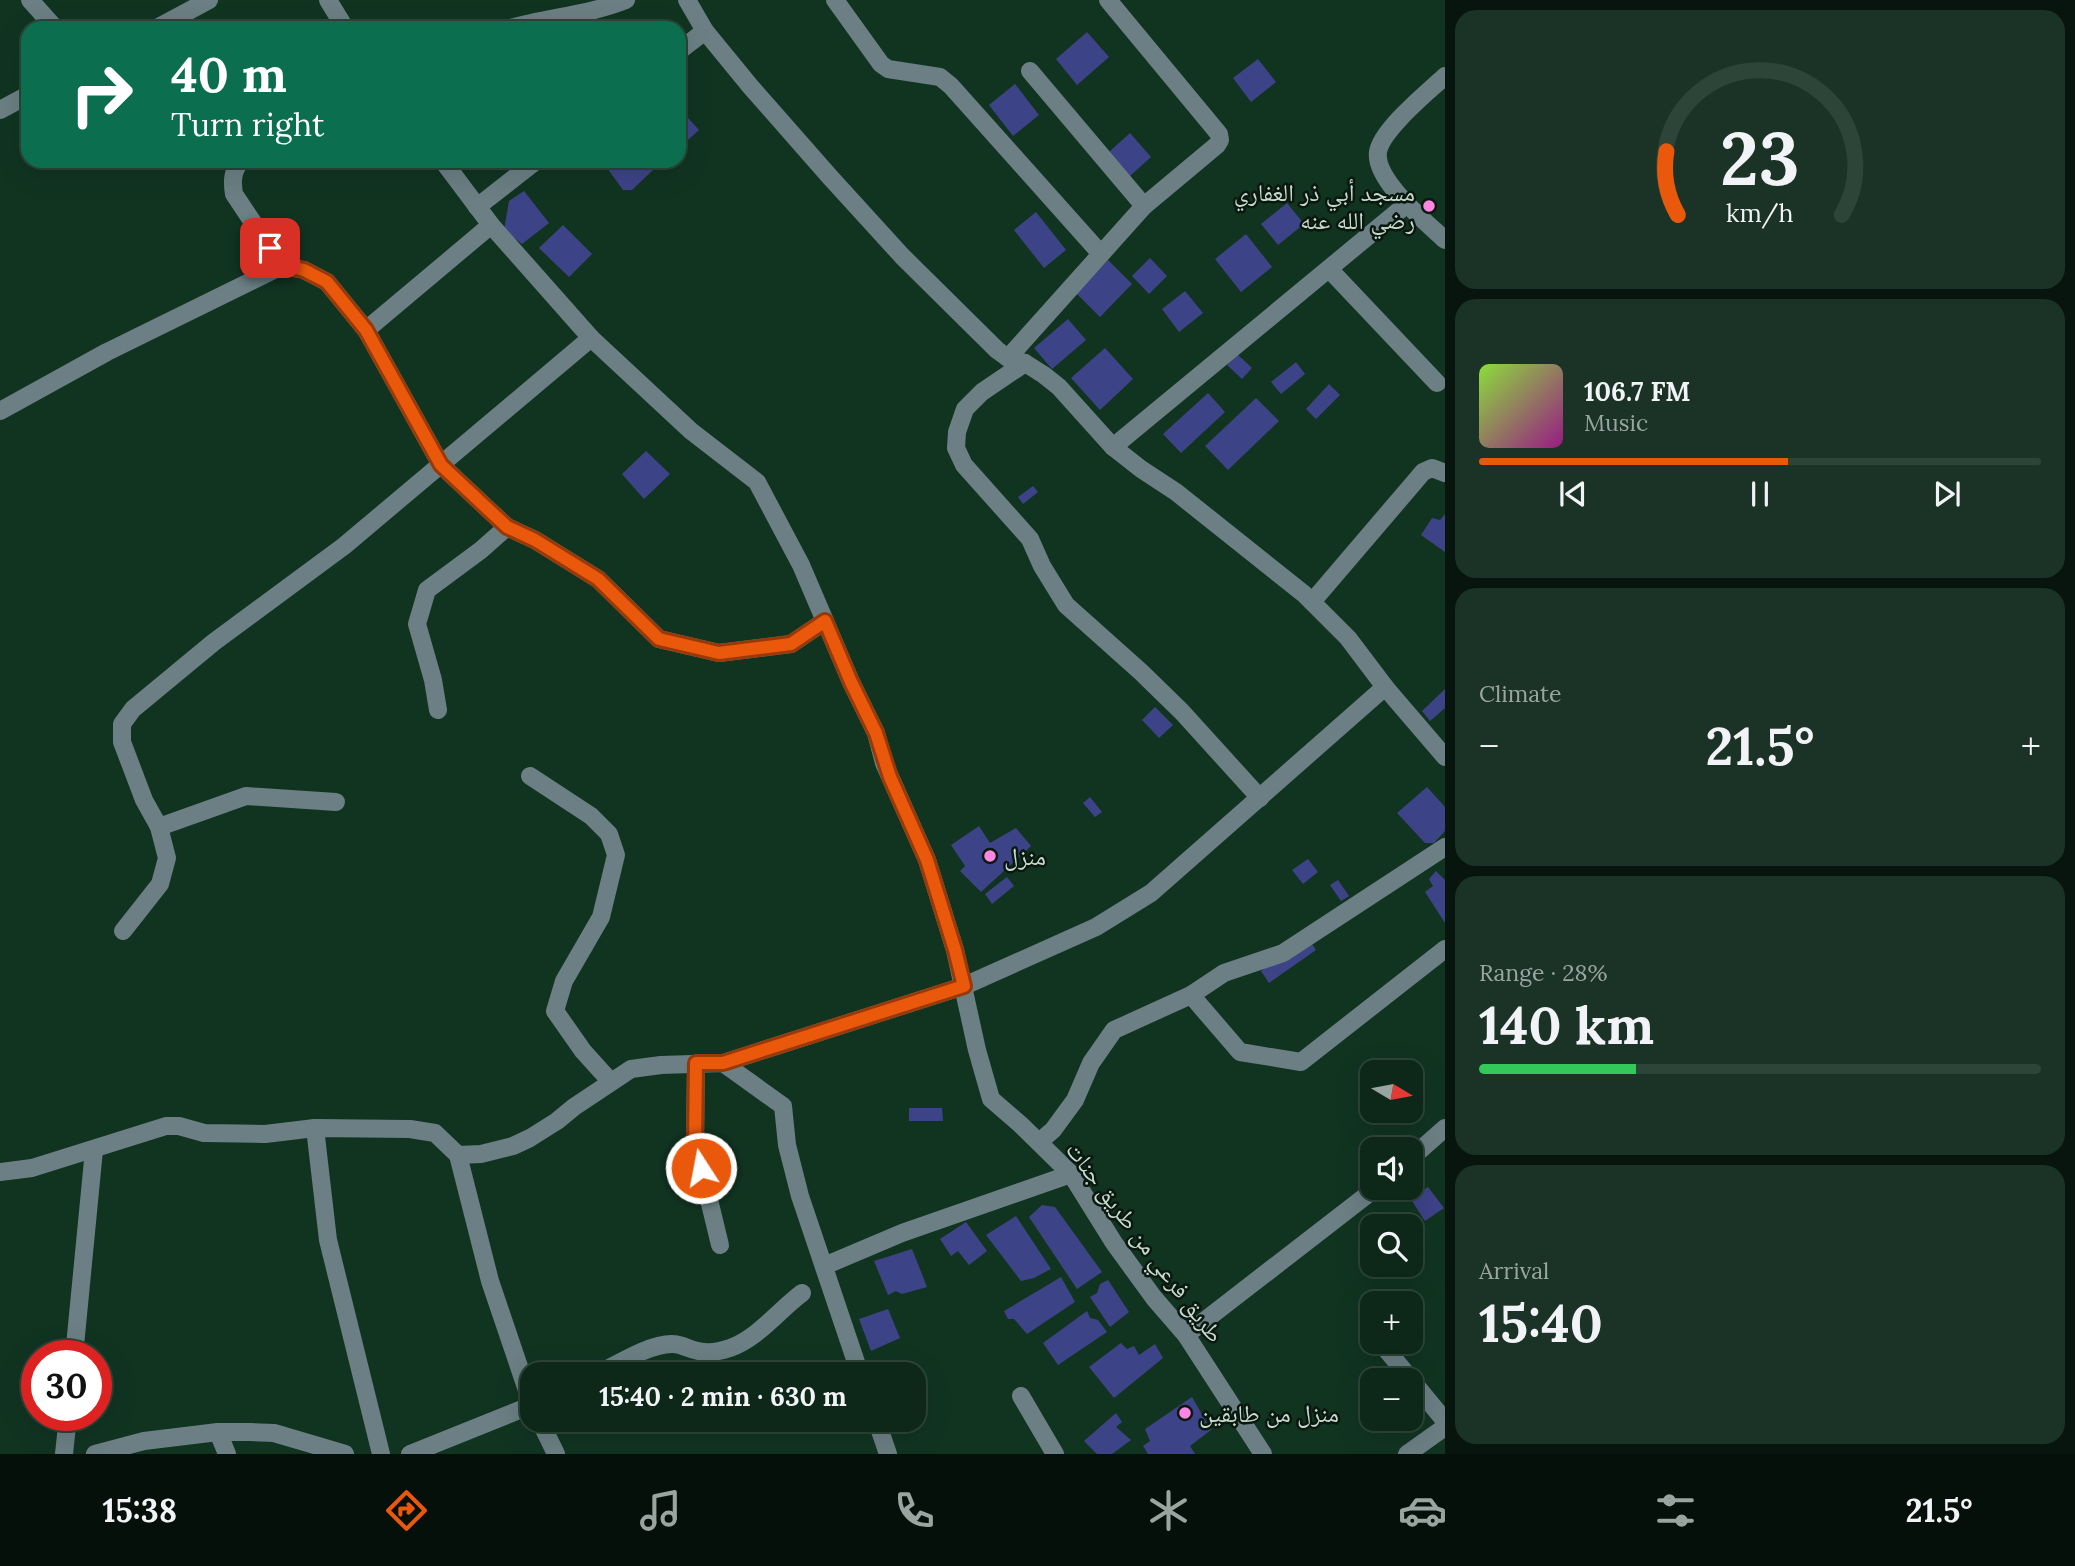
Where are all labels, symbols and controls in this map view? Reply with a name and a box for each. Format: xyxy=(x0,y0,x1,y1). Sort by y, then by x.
text: 40 m xyxy=(171,43,287,105)
icon: right xyxy=(56,49,147,140)
text: Turn right xyxy=(171,104,324,145)
text: 23 xyxy=(1720,113,1800,206)
place label: مسجد أبي ذر الغفاري رضي الله عنه xyxy=(1234,177,1415,240)
text: km/h xyxy=(1726,197,1794,229)
marker: مسجد أبي ذر الغفاري رضي الله عنه xyxy=(1421,198,1437,214)
pin xyxy=(240,218,300,278)
icon: arrive xyxy=(251,229,289,267)
text: 106.7 FM xyxy=(1584,375,1691,408)
text: Music xyxy=(1584,408,1648,437)
icon: previous xyxy=(1554,475,1592,513)
icon: pause xyxy=(1741,475,1779,513)
icon: next xyxy=(1928,475,1966,513)
text: Climate xyxy=(1479,679,1561,708)
text: 21.5° xyxy=(1706,713,1814,779)
text: − xyxy=(1479,722,1499,770)
text: + xyxy=(2021,722,2041,770)
place label: منزل xyxy=(1004,841,1046,872)
marker: منزل xyxy=(982,848,998,864)
text: Range · 28% xyxy=(1479,958,1607,987)
text: 140 km xyxy=(1479,992,1654,1058)
north arrow xyxy=(1360,1060,1423,1124)
map controls xyxy=(1360,1060,1423,1431)
position arrow xyxy=(664,1131,738,1205)
street label: طريق فرعي من طريق جنات xyxy=(1056,1135,1231,1351)
button: sound xyxy=(1360,1137,1423,1200)
button: search xyxy=(1360,1214,1423,1277)
text: Arrival xyxy=(1479,1256,1549,1285)
text: 15:40 xyxy=(1479,1290,1603,1356)
button: + xyxy=(1360,1291,1423,1354)
speed limit sign: 30 xyxy=(21,1340,112,1431)
button: − xyxy=(1360,1368,1423,1431)
text: 15:40 · 2 min · 630 m xyxy=(599,1380,847,1413)
place label: منزل من طابقين xyxy=(1199,1398,1339,1429)
marker: منزل من طابقين xyxy=(1177,1405,1193,1421)
icon: directions xyxy=(382,1486,431,1535)
icon: music xyxy=(636,1486,685,1535)
icon: phone xyxy=(890,1486,939,1535)
icon: climate xyxy=(1144,1486,1193,1535)
icon: car xyxy=(1398,1486,1447,1535)
icon: filters xyxy=(1651,1486,1700,1535)
text: 15:38 xyxy=(102,1490,177,1531)
text: 21.5° xyxy=(1905,1490,1972,1531)

